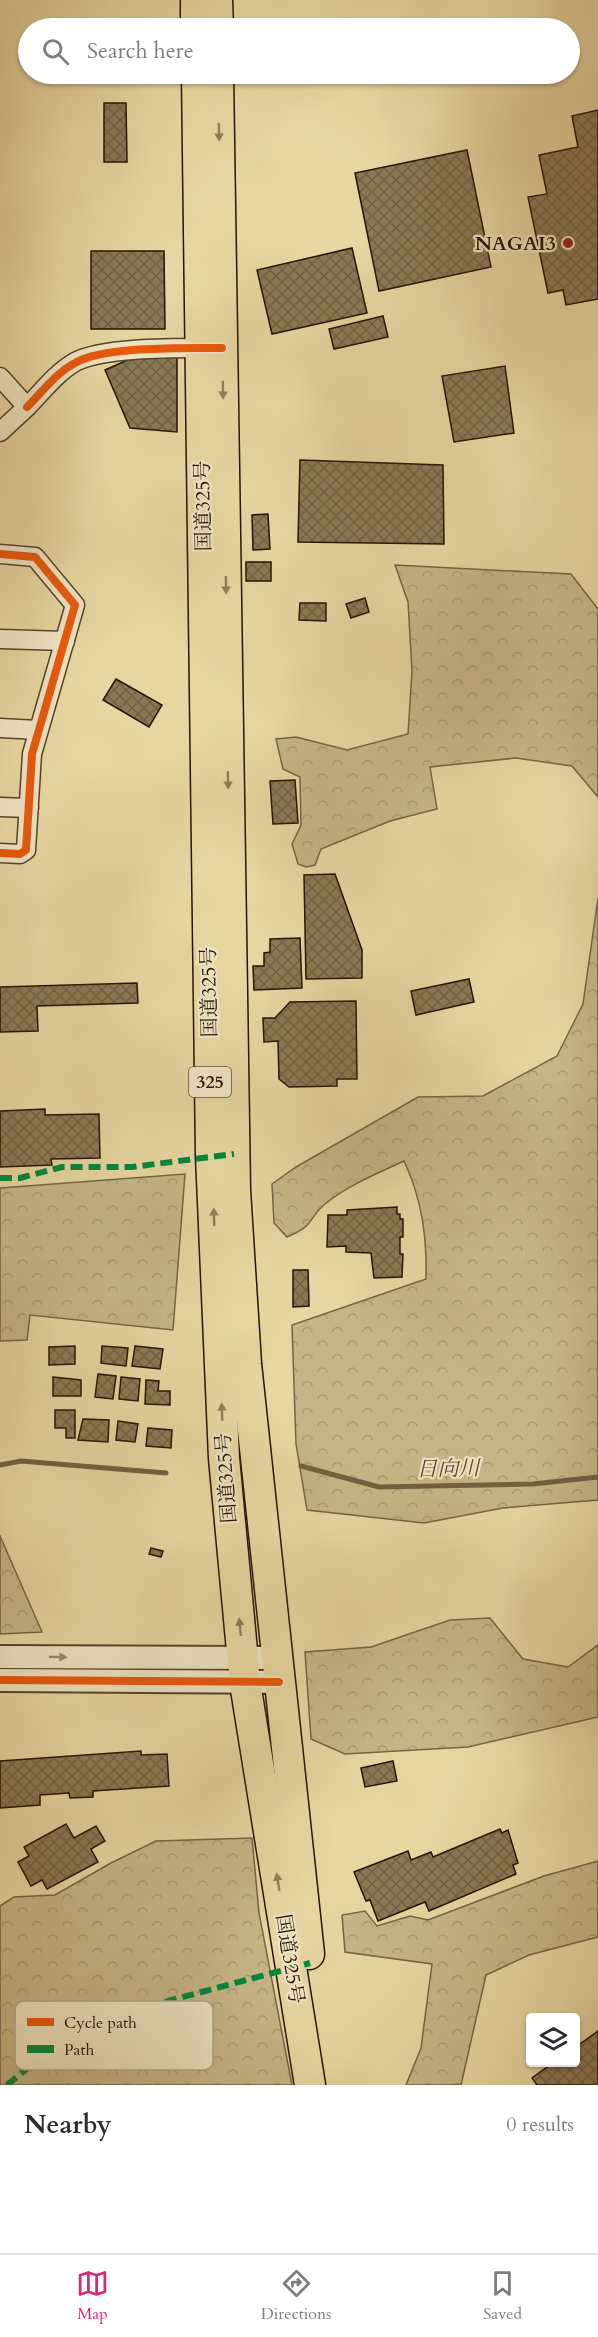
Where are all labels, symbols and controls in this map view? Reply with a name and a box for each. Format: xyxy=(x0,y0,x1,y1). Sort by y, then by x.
search box xyxy=(18,18,580,84)
icon: search xyxy=(39,35,72,68)
text: Search here xyxy=(87,36,194,66)
one-way arrow xyxy=(214,122,224,141)
place label: NAGAI3 xyxy=(475,230,556,257)
marker: NAGAI3 xyxy=(561,236,575,250)
one-way arrow xyxy=(218,380,228,399)
street label: 国道325号 xyxy=(189,460,217,552)
one-way arrow xyxy=(221,575,230,594)
one-way arrow xyxy=(224,770,233,789)
street label: 国道325号 xyxy=(195,946,223,1038)
road number: 325 xyxy=(189,1067,231,1097)
one-way arrow xyxy=(209,1207,218,1226)
one-way arrow xyxy=(217,1402,226,1421)
street label: 国道325号 xyxy=(209,1432,243,1524)
water label: 日向川 xyxy=(416,1454,482,1484)
one-way arrow xyxy=(235,1617,245,1636)
one-way arrow xyxy=(49,1652,68,1662)
one-way arrow xyxy=(273,1872,282,1891)
street label: 国道325号 xyxy=(270,1912,310,2006)
legend xyxy=(15,2001,213,2070)
text: Cycle path xyxy=(64,2012,137,2034)
map controls xyxy=(526,2013,580,2067)
button: layers xyxy=(526,2013,580,2067)
text: Path xyxy=(64,2039,94,2061)
text: Nearby xyxy=(24,2107,112,2142)
text: 0 results xyxy=(506,2111,574,2138)
tab: Map xyxy=(76,2267,109,2325)
tab: Directions xyxy=(261,2267,331,2325)
tab: Saved xyxy=(483,2267,522,2325)

